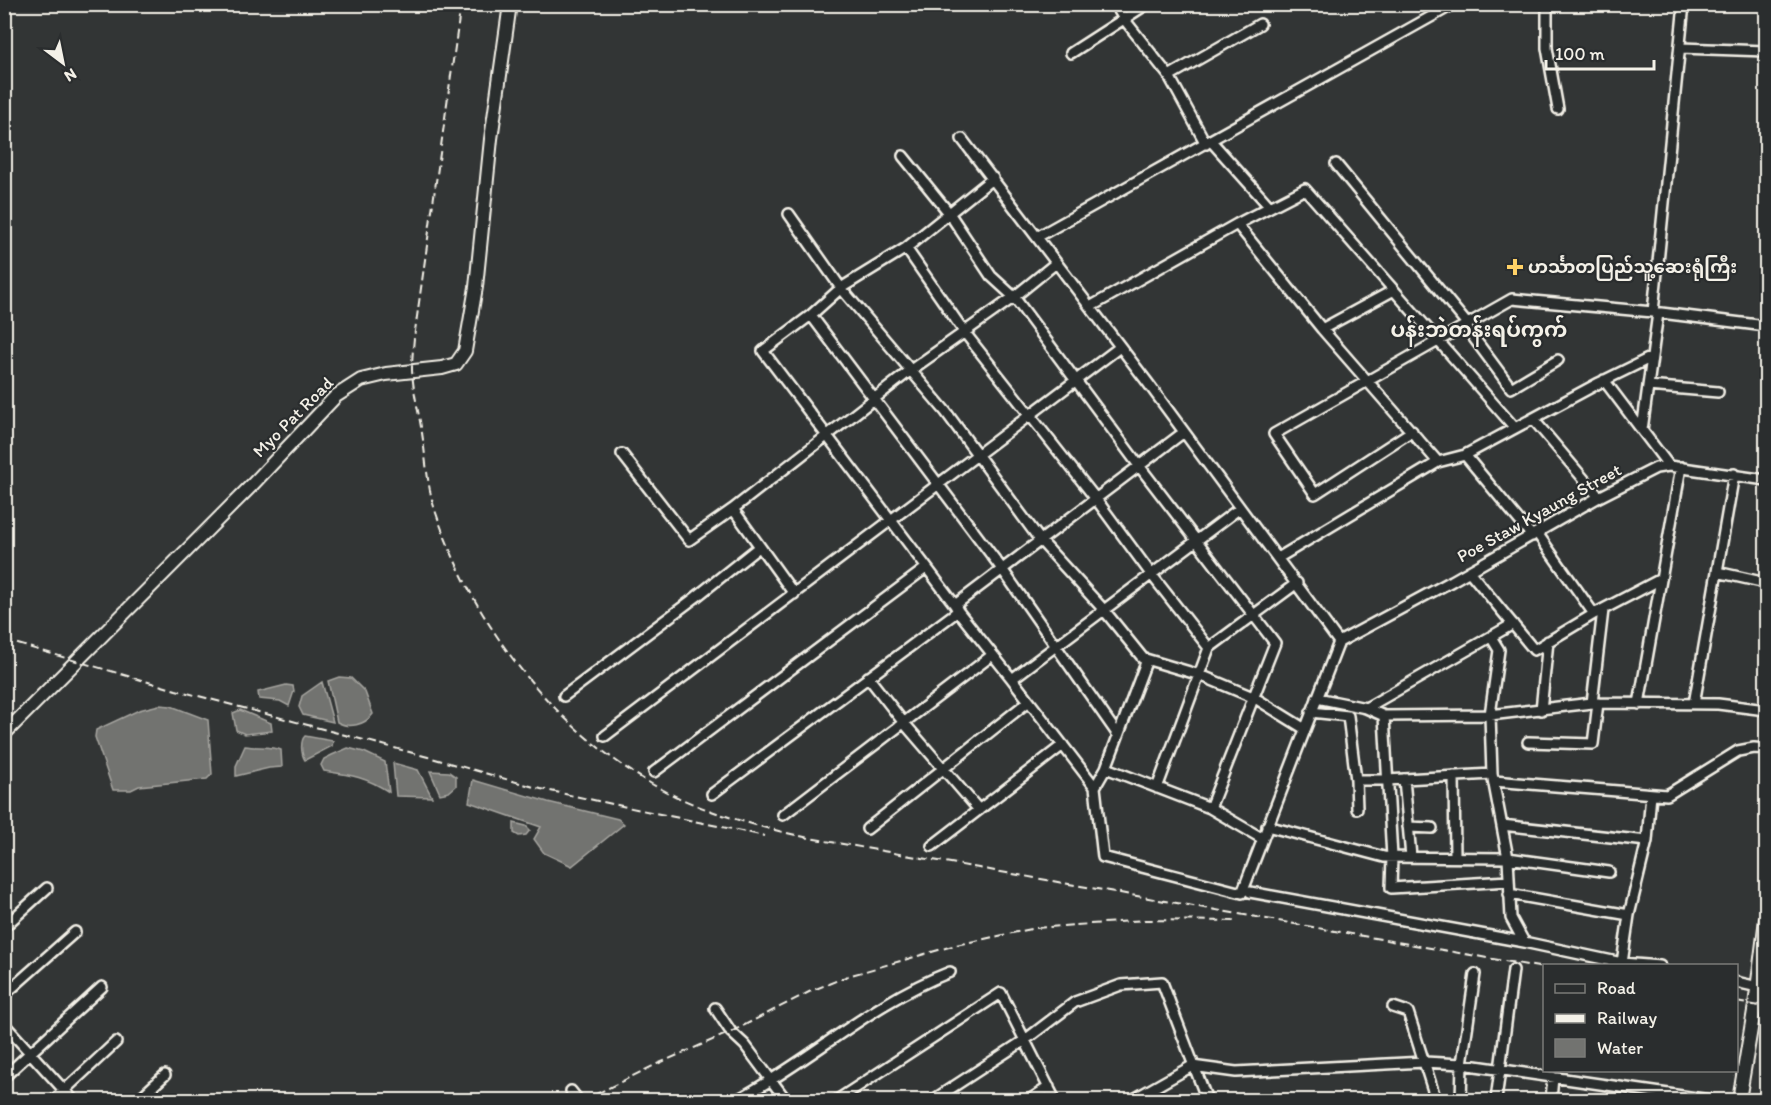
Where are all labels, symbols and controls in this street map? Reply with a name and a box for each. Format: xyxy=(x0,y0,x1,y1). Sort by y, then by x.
north arrow xyxy=(33,33,93,93)
scale bar xyxy=(1546,33,1654,71)
text: 100 m xyxy=(1555,43,1605,65)
text: N xyxy=(61,64,80,86)
place label: ဟင်္သာတပြည်သူ့ဆေးရုံကြီး xyxy=(1528,255,1737,281)
marker: ဟင်္သာတပြည်သူ့ဆေးရုံကြီး xyxy=(1506,258,1524,276)
district label: ပန်းဘဲတန်းရပ်ကွက် xyxy=(1391,314,1567,347)
street label: Myo Pat Road xyxy=(248,372,338,462)
street label: Poe Staw Kyaung Street xyxy=(1453,459,1625,567)
legend xyxy=(1543,964,1738,1072)
text: Road xyxy=(1597,977,1636,999)
text: Railway xyxy=(1597,1007,1658,1029)
text: Water xyxy=(1597,1037,1643,1059)

